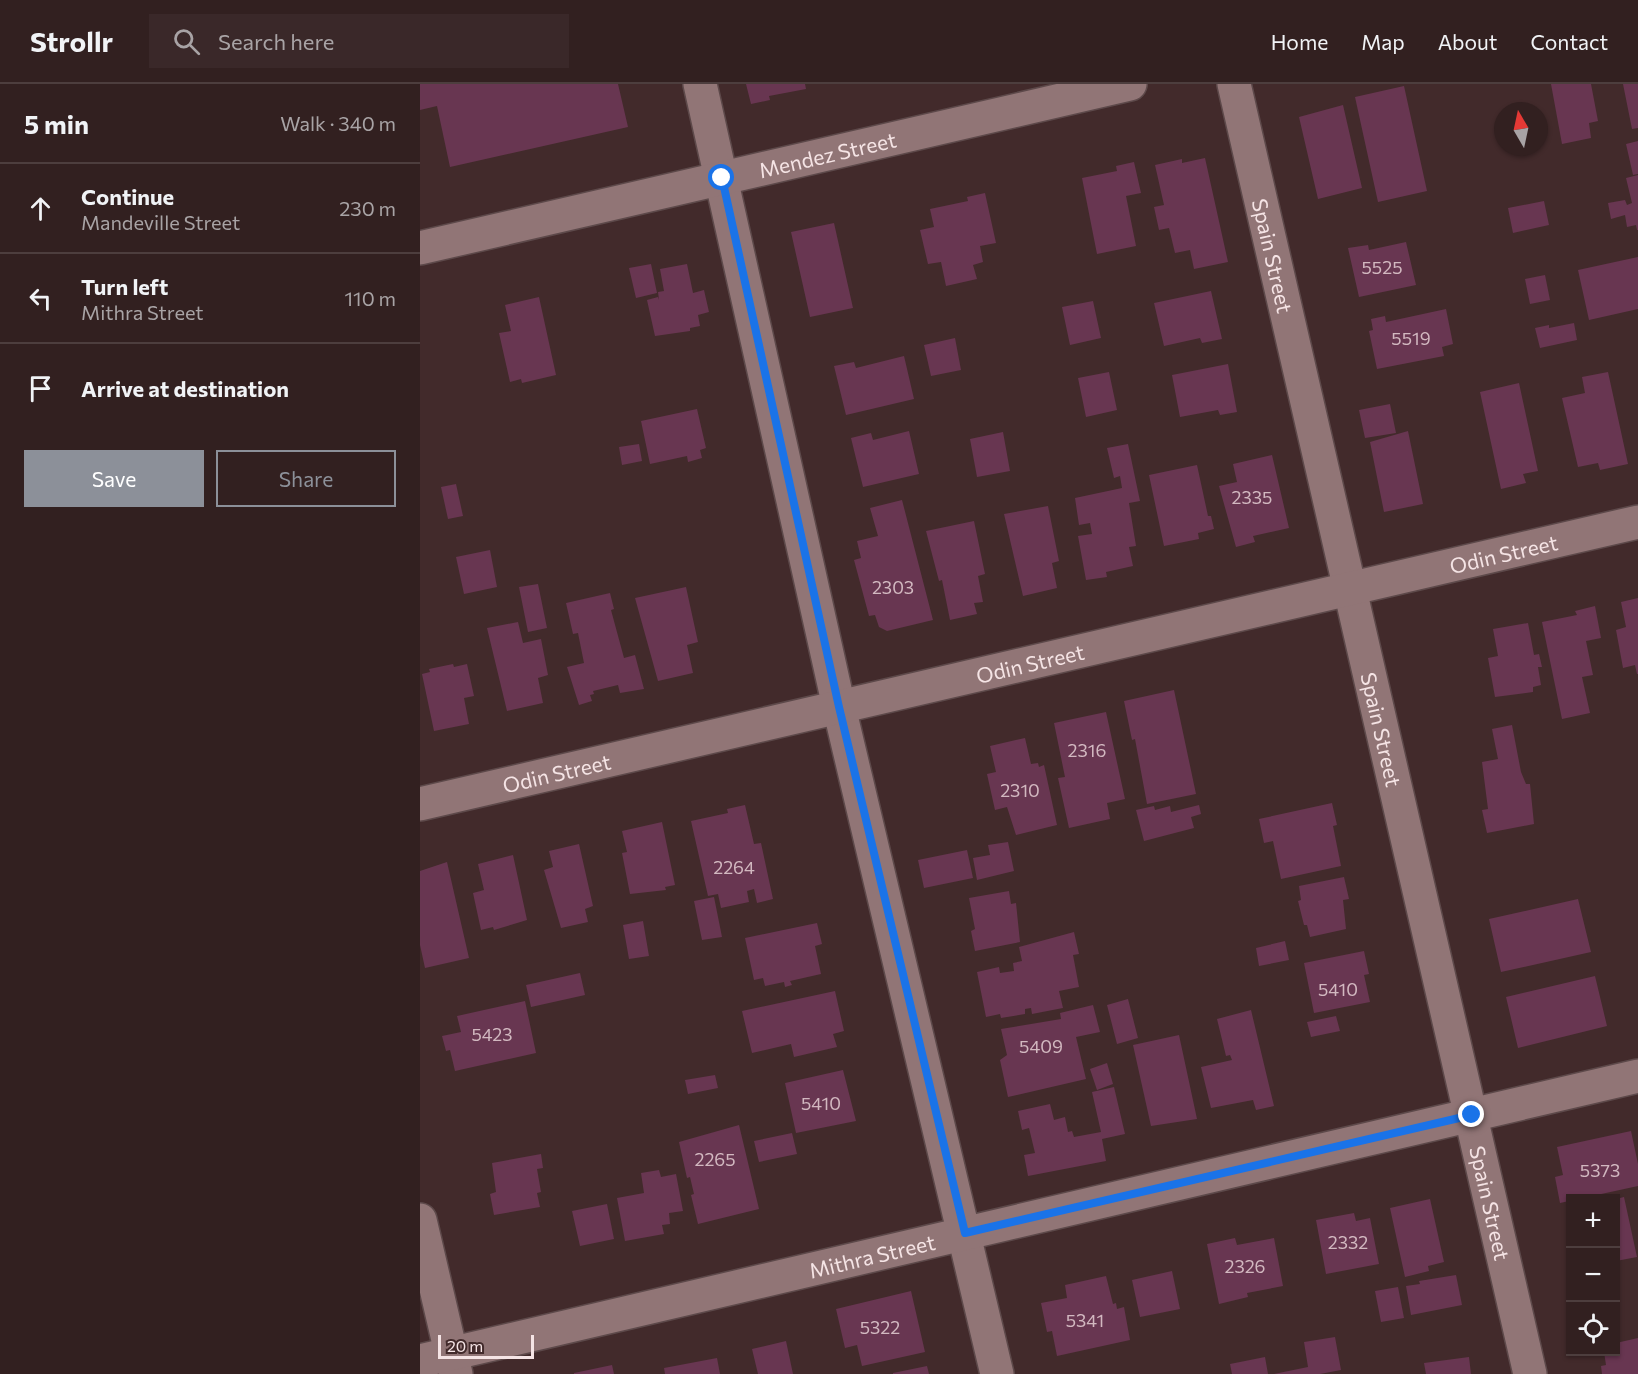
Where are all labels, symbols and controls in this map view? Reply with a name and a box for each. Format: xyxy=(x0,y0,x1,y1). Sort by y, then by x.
search box xyxy=(149,14,569,68)
text: Strollr xyxy=(30,24,113,58)
icon: search xyxy=(170,25,203,58)
text: Search here xyxy=(218,28,334,55)
text: Home xyxy=(1271,29,1328,54)
text: Map xyxy=(1361,29,1405,54)
text: About xyxy=(1438,29,1497,54)
text: Contact xyxy=(1530,29,1608,54)
north arrow xyxy=(1494,102,1548,156)
text: 5 min xyxy=(24,108,89,139)
text: Walk · 340 m xyxy=(280,111,396,135)
street label: Mendez Street xyxy=(756,126,898,182)
route start xyxy=(708,164,734,190)
text: Continue xyxy=(81,183,174,210)
icon: ahead xyxy=(24,192,57,225)
text: 230 m xyxy=(339,196,396,220)
street label: Spain Street xyxy=(1248,196,1299,315)
text: Mandeville Street xyxy=(81,210,240,234)
house number: 5525 xyxy=(1361,256,1403,278)
text: Turn left xyxy=(81,273,168,300)
icon: left xyxy=(24,282,57,315)
text: 110 m xyxy=(345,286,396,310)
text: Mithra Street xyxy=(81,300,204,324)
house number: 5519 xyxy=(1391,327,1431,349)
icon: arrive xyxy=(24,372,57,405)
text: Arrive at destination xyxy=(81,375,289,402)
button: Save xyxy=(24,450,204,507)
button: Share xyxy=(216,450,396,507)
house number: 2335 xyxy=(1232,486,1272,508)
street label: Odin Street xyxy=(1447,529,1560,578)
house number: 2303 xyxy=(872,576,914,598)
street label: Odin Street xyxy=(973,638,1086,687)
street label: Spain Street xyxy=(1357,670,1407,789)
house number: 2316 xyxy=(1068,739,1106,761)
street label: Odin Street xyxy=(500,748,613,797)
house number: 2310 xyxy=(1000,779,1040,801)
house number: 2264 xyxy=(713,856,755,878)
house number: 5410 xyxy=(1318,978,1358,1000)
house number: 5423 xyxy=(471,1023,513,1045)
house number: 5409 xyxy=(1019,1035,1063,1057)
house number: 5410 xyxy=(801,1092,841,1114)
route end xyxy=(1458,1101,1484,1127)
street label: Spain Street xyxy=(1466,1143,1516,1263)
house number: 2265 xyxy=(694,1148,736,1170)
house number: 5373 xyxy=(1580,1159,1620,1181)
map controls xyxy=(1566,1194,1620,1356)
button: + xyxy=(1566,1194,1620,1248)
street label: Mithra Street xyxy=(806,1228,937,1282)
house number: 2332 xyxy=(1328,1231,1368,1253)
button: − xyxy=(1566,1248,1620,1302)
house number: 2326 xyxy=(1224,1255,1266,1277)
button: locate xyxy=(1566,1302,1620,1356)
house number: 5341 xyxy=(1066,1309,1104,1331)
house number: 5322 xyxy=(860,1316,900,1338)
scale bar xyxy=(438,1332,534,1360)
text: 20 m xyxy=(447,1336,483,1355)

